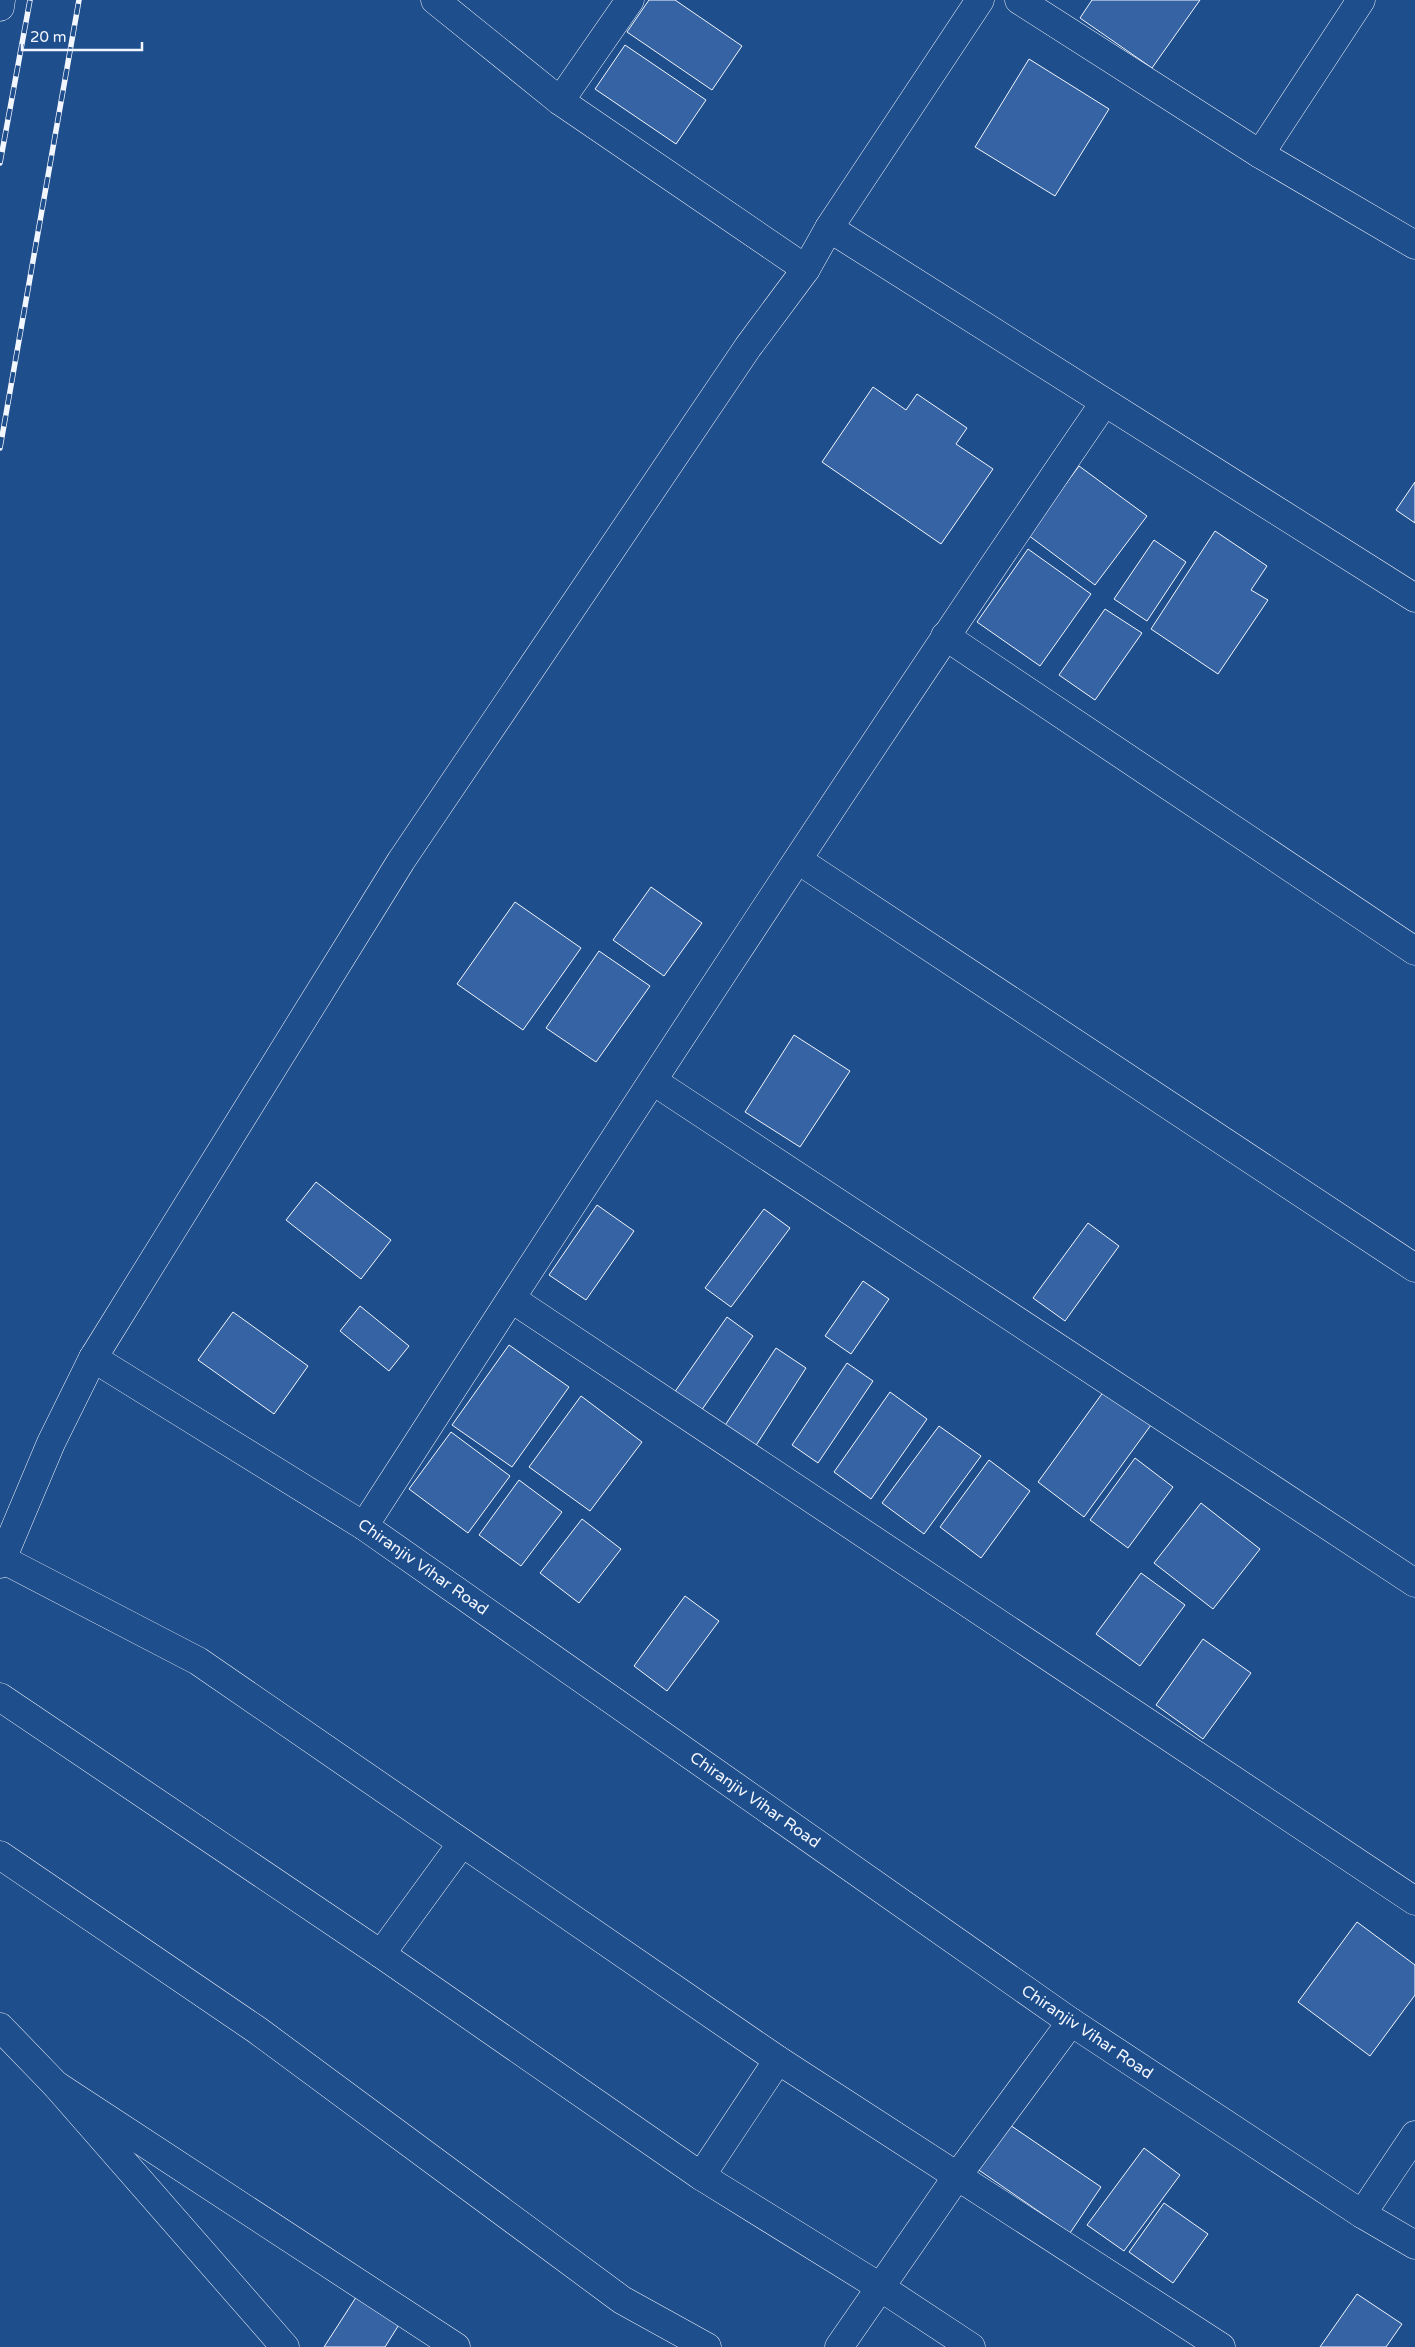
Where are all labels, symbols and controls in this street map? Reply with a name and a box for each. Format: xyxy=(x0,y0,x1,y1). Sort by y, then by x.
scale bar xyxy=(22,20,142,52)
text: 20 m xyxy=(30,28,67,46)
street label: Chiranjiv Vihar Road xyxy=(354,1514,492,1620)
street label: Chiranjiv Vihar Road xyxy=(686,1747,824,1853)
street label: Chiranjiv Vihar Road xyxy=(1017,1980,1157,2084)

